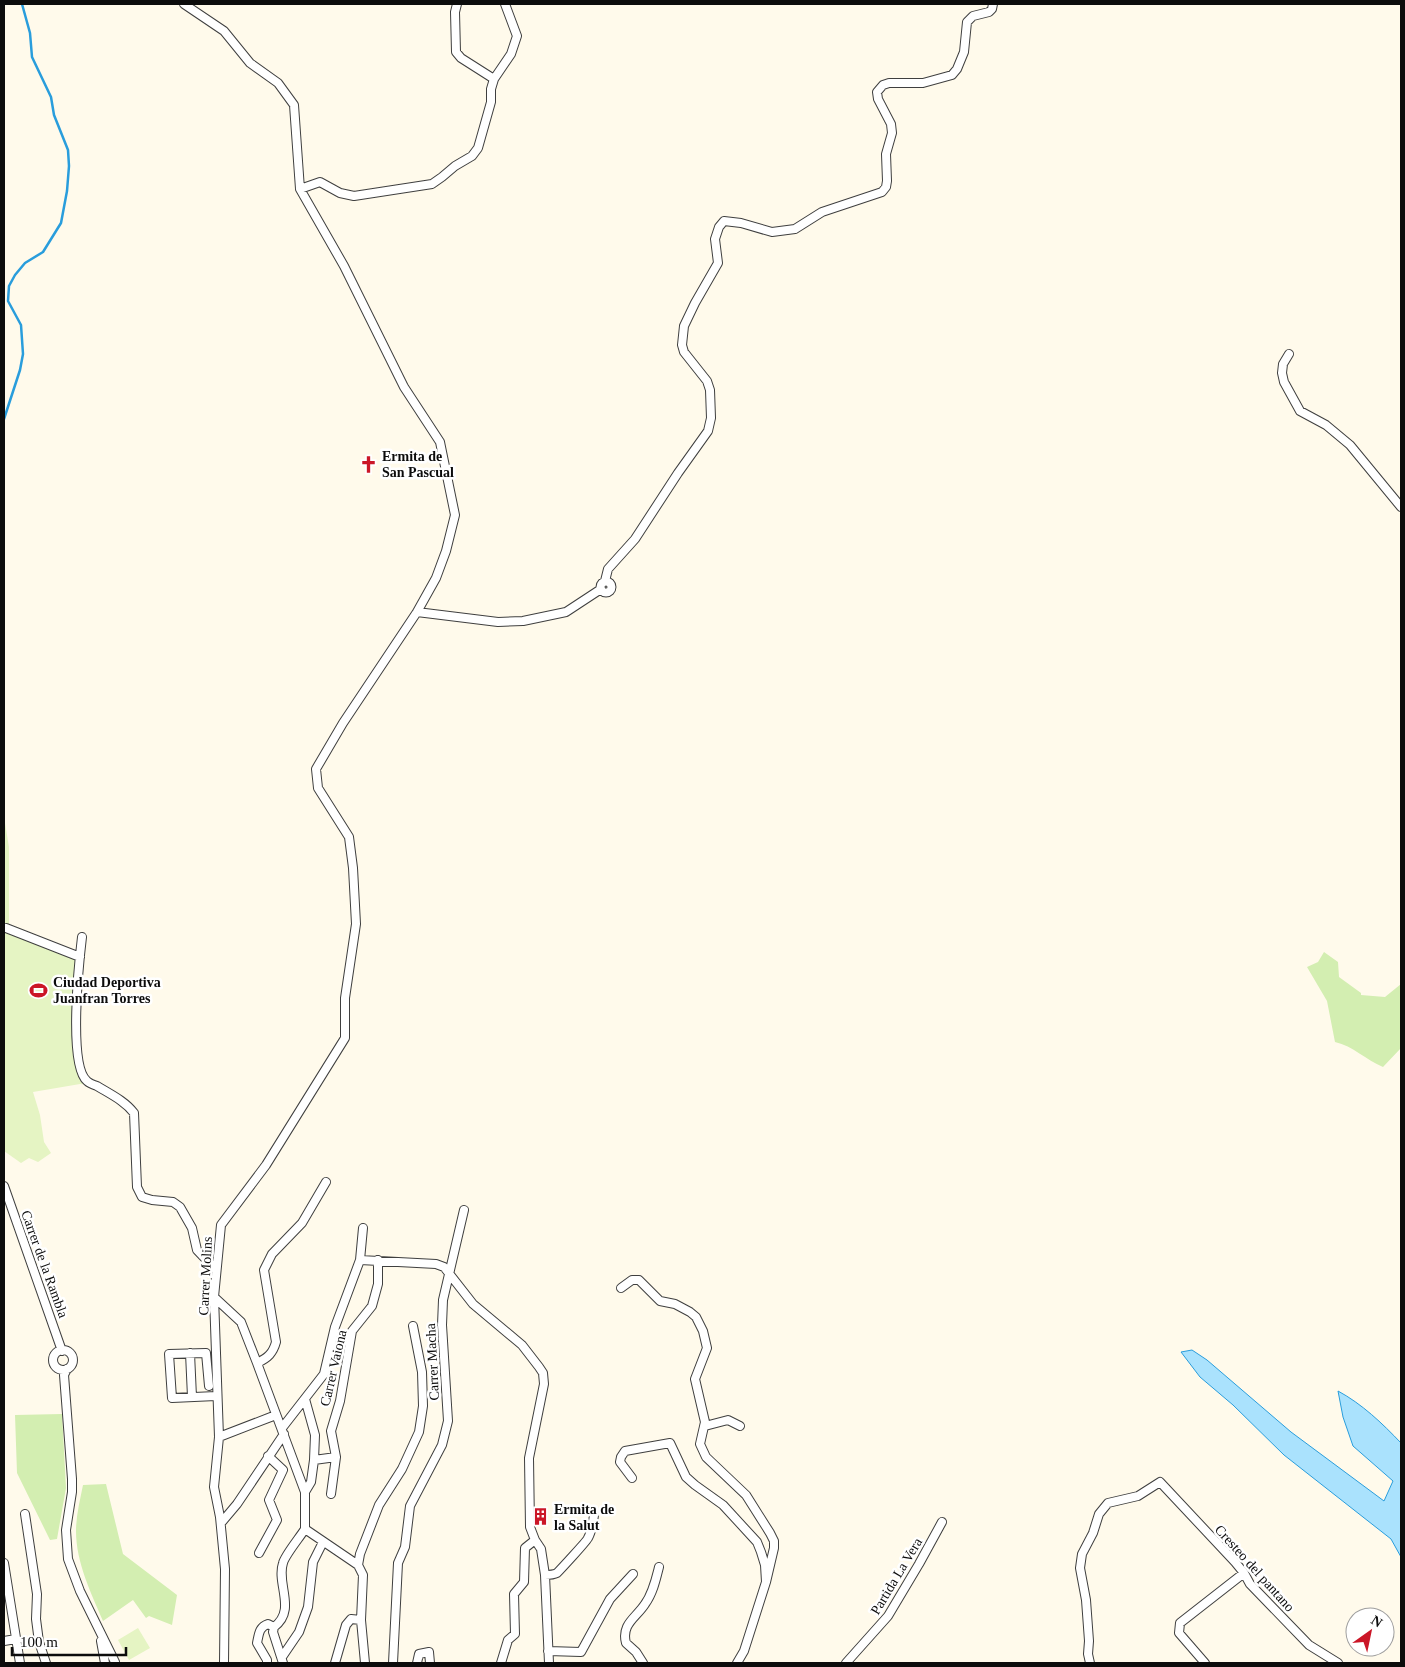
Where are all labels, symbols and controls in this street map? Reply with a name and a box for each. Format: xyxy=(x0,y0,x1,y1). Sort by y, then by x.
place label: Ermita de San Pascual xyxy=(382,449,454,480)
church icon: Ermita de San Pascual xyxy=(358,454,378,474)
place label: Ciudad Deportiva Juanfran Torres xyxy=(53,975,161,1006)
sports icon: Ciudad Deportiva Juanfran Torres xyxy=(29,980,49,1000)
street label: Carrer de la Rambla xyxy=(18,1208,71,1321)
street label: Carrer Molins xyxy=(196,1236,215,1316)
street label: Carrer Macha xyxy=(423,1322,442,1401)
street label: Carrer Vaiona xyxy=(317,1328,350,1408)
place label: Ermita de la Salut xyxy=(554,1502,614,1533)
building icon: Ermita de la Salut xyxy=(530,1507,550,1527)
street label: Cresteo del pantano xyxy=(1212,1522,1297,1615)
street label: Partida La Vera xyxy=(868,1535,926,1617)
north arrow xyxy=(1345,1607,1395,1657)
text: N xyxy=(1368,1612,1385,1631)
scale bar xyxy=(12,1624,126,1656)
text: 100 m xyxy=(20,1634,58,1650)

